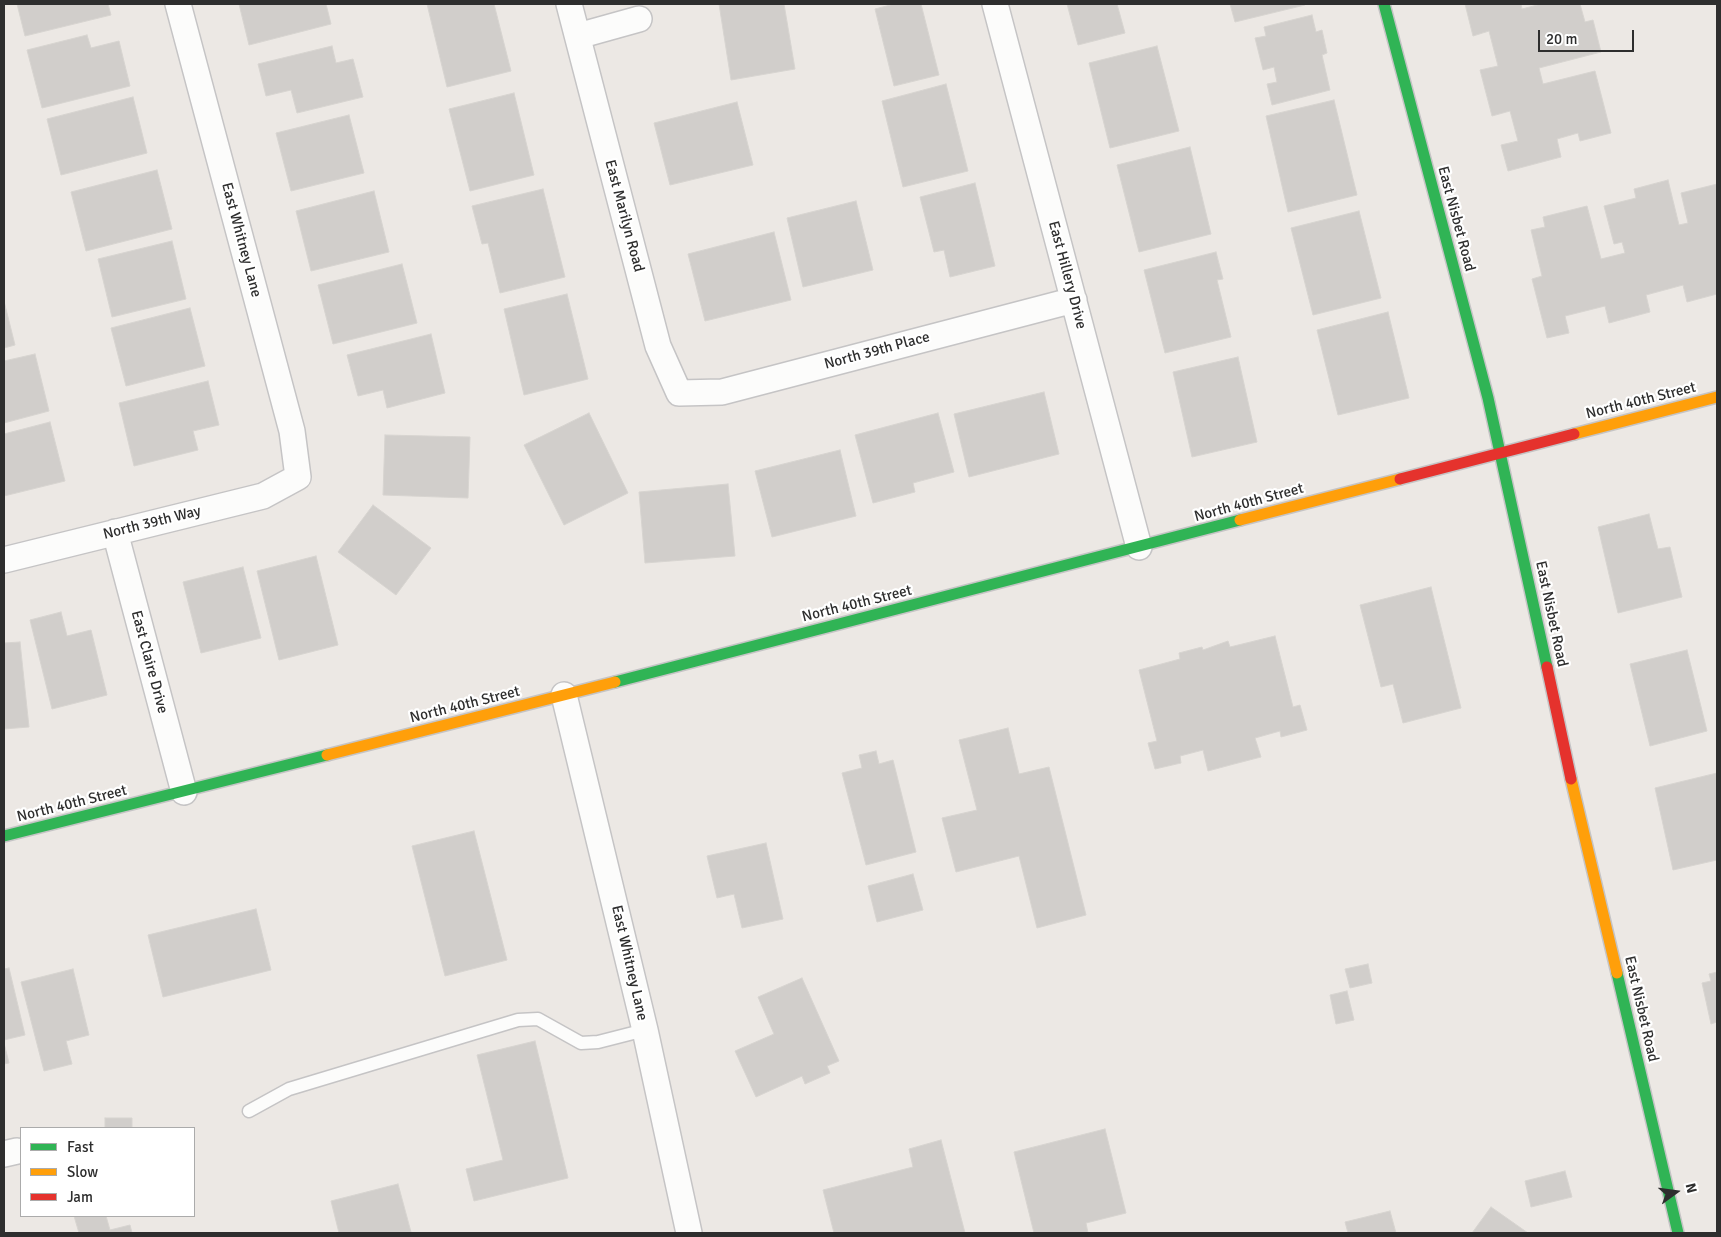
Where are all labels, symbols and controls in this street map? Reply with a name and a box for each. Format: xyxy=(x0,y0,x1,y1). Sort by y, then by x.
scale bar xyxy=(1541,20,1637,52)
text: 20 m xyxy=(1546,30,1577,48)
street label: East Marilyn Road xyxy=(600,158,648,274)
street label: East Nisbet Road xyxy=(1433,165,1479,273)
street label: East Whitney Lane xyxy=(217,181,265,299)
street label: East Hillery Drive xyxy=(1044,219,1090,331)
street label: North 39th Place xyxy=(822,328,932,374)
street label: North 40th Street xyxy=(1584,379,1698,423)
street label: North 40th Street xyxy=(1192,480,1306,526)
street label: North 39th Way xyxy=(101,502,203,544)
street label: East Nisbet Road xyxy=(1531,559,1571,669)
street label: North 40th Street xyxy=(800,582,914,626)
street label: East Claire Drive xyxy=(127,609,171,715)
street label: North 40th Street xyxy=(408,683,522,727)
street label: North 40th Street xyxy=(15,782,129,826)
street label: East Whitney Lane xyxy=(607,903,651,1023)
street label: East Nisbet Road xyxy=(1620,954,1662,1064)
legend xyxy=(20,1127,195,1217)
text: Fast xyxy=(67,1138,94,1156)
text: Slow xyxy=(67,1163,98,1181)
north arrow xyxy=(1651,1167,1701,1217)
text: N xyxy=(1682,1181,1700,1195)
text: Jam xyxy=(67,1188,93,1206)

